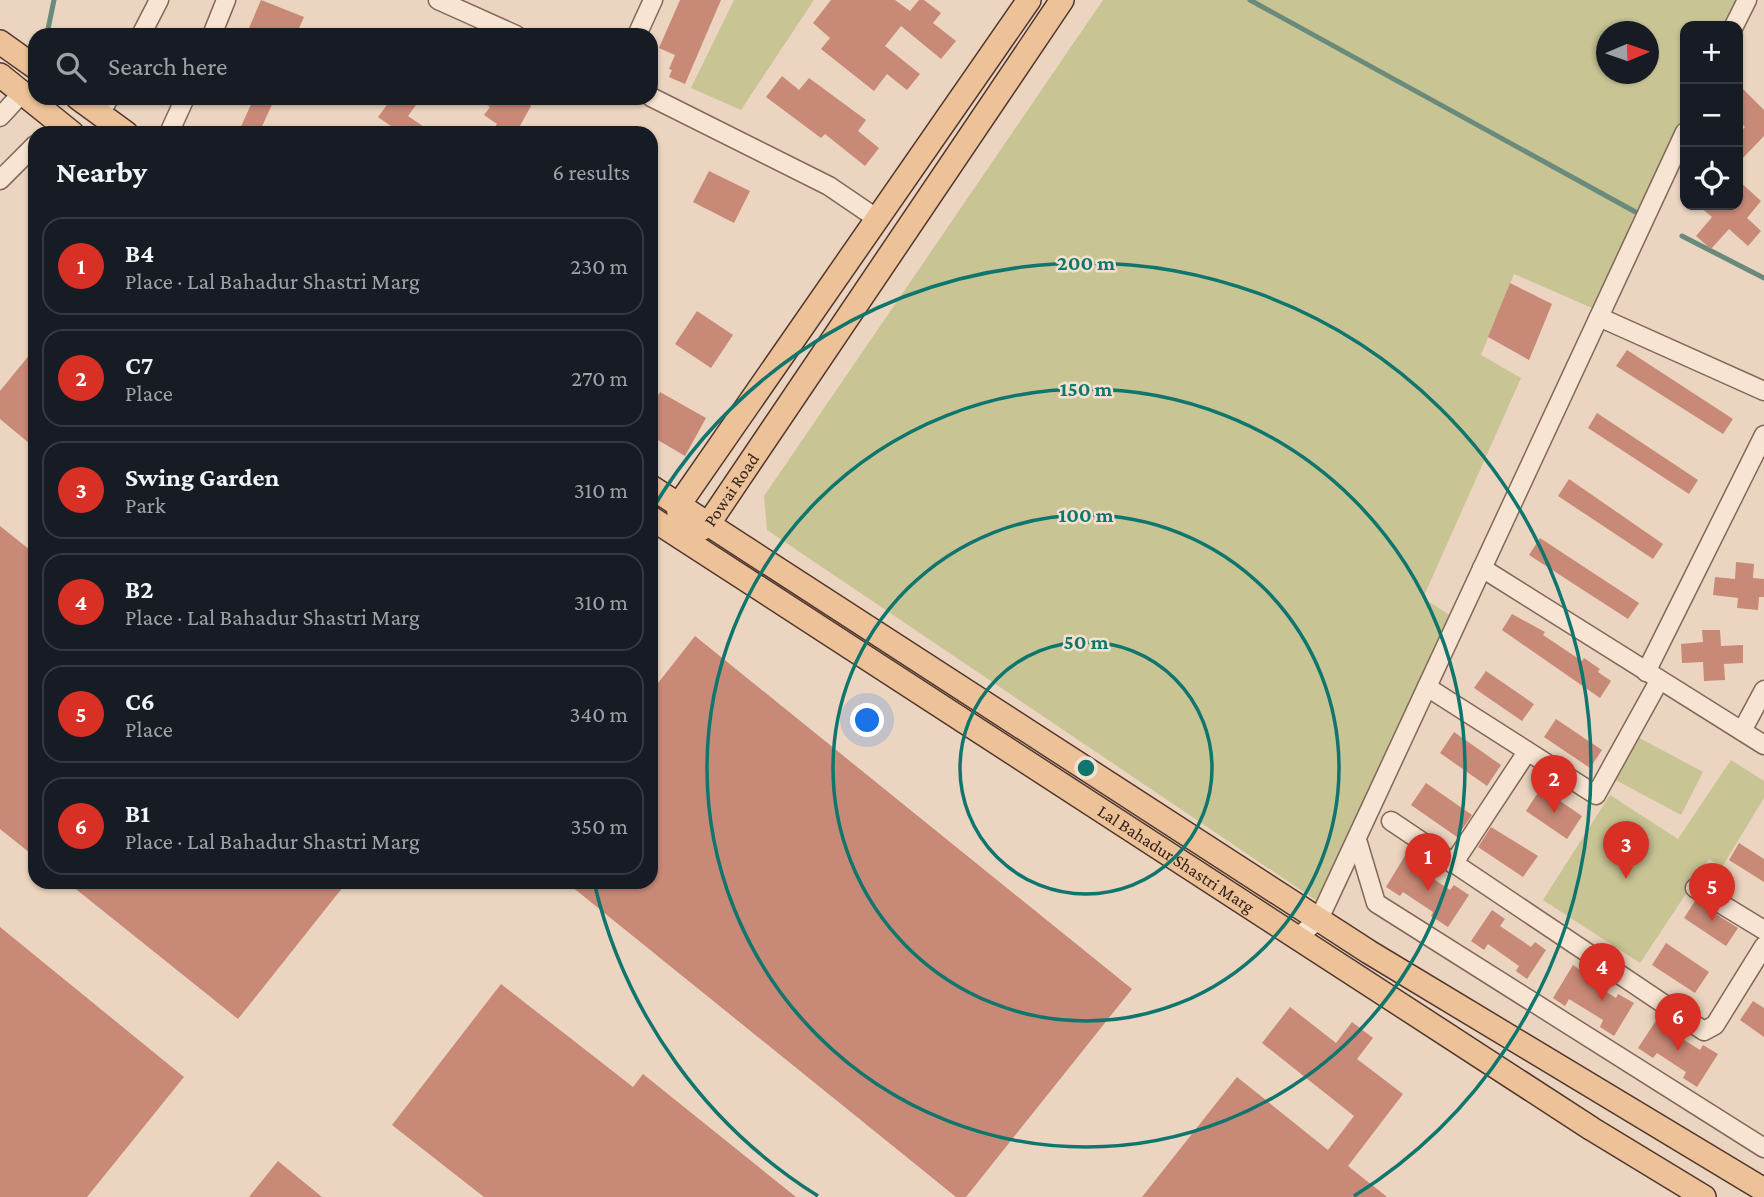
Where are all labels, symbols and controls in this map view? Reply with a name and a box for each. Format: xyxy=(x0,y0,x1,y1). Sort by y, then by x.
north arrow xyxy=(1596,21,1659,84)
map controls xyxy=(1680,21,1743,210)
button: + xyxy=(1680,21,1743,84)
search box xyxy=(28,28,658,105)
icon: search xyxy=(52,48,90,86)
text: Search here xyxy=(108,52,227,81)
button: − xyxy=(1680,84,1743,147)
button: locate xyxy=(1680,147,1743,210)
text: Nearby xyxy=(56,155,147,188)
text: 6 results xyxy=(553,159,630,185)
text: B4 xyxy=(125,239,154,268)
text: 200 m xyxy=(1057,251,1115,275)
text: 1 xyxy=(77,253,85,279)
text: 230 m xyxy=(570,253,628,279)
text: Place · Lal Bahadur Shastri Marg xyxy=(125,268,420,294)
text: C7 xyxy=(125,351,153,380)
text: 2 xyxy=(75,365,87,391)
text: 270 m xyxy=(571,365,628,391)
text: 150 m xyxy=(1060,377,1113,401)
text: Place xyxy=(125,380,173,406)
street label: Powai Road xyxy=(700,449,763,530)
text: Swing Garden xyxy=(125,463,279,492)
text: 3 xyxy=(75,477,87,503)
text: 310 m xyxy=(574,477,628,503)
text: Park xyxy=(125,492,166,518)
text: 100 m xyxy=(1058,503,1114,527)
text: B2 xyxy=(125,575,154,604)
text: 4 xyxy=(75,589,87,615)
text: 310 m xyxy=(574,589,628,615)
text: Place · Lal Bahadur Shastri Marg xyxy=(125,604,420,630)
text: 50 m xyxy=(1064,630,1109,654)
text: C6 xyxy=(125,687,155,716)
text: 5 xyxy=(75,701,87,727)
text: 340 m xyxy=(570,701,628,727)
your location xyxy=(850,703,884,737)
text: Place xyxy=(125,716,173,742)
pin: 2 xyxy=(1531,755,1577,813)
centre of rings xyxy=(1074,756,1098,780)
text: B1 xyxy=(125,799,150,828)
street label: Lal Bahadur Shastri Marg xyxy=(1094,801,1258,917)
text: 6 xyxy=(75,813,87,839)
text: 350 m xyxy=(570,813,628,839)
pin: 3 xyxy=(1603,821,1649,879)
text: Place · Lal Bahadur Shastri Marg xyxy=(125,828,420,854)
pin: 1 xyxy=(1405,833,1451,891)
pin: 5 xyxy=(1689,863,1735,921)
pin: 4 xyxy=(1579,943,1625,1001)
pin: 6 xyxy=(1655,993,1701,1051)

